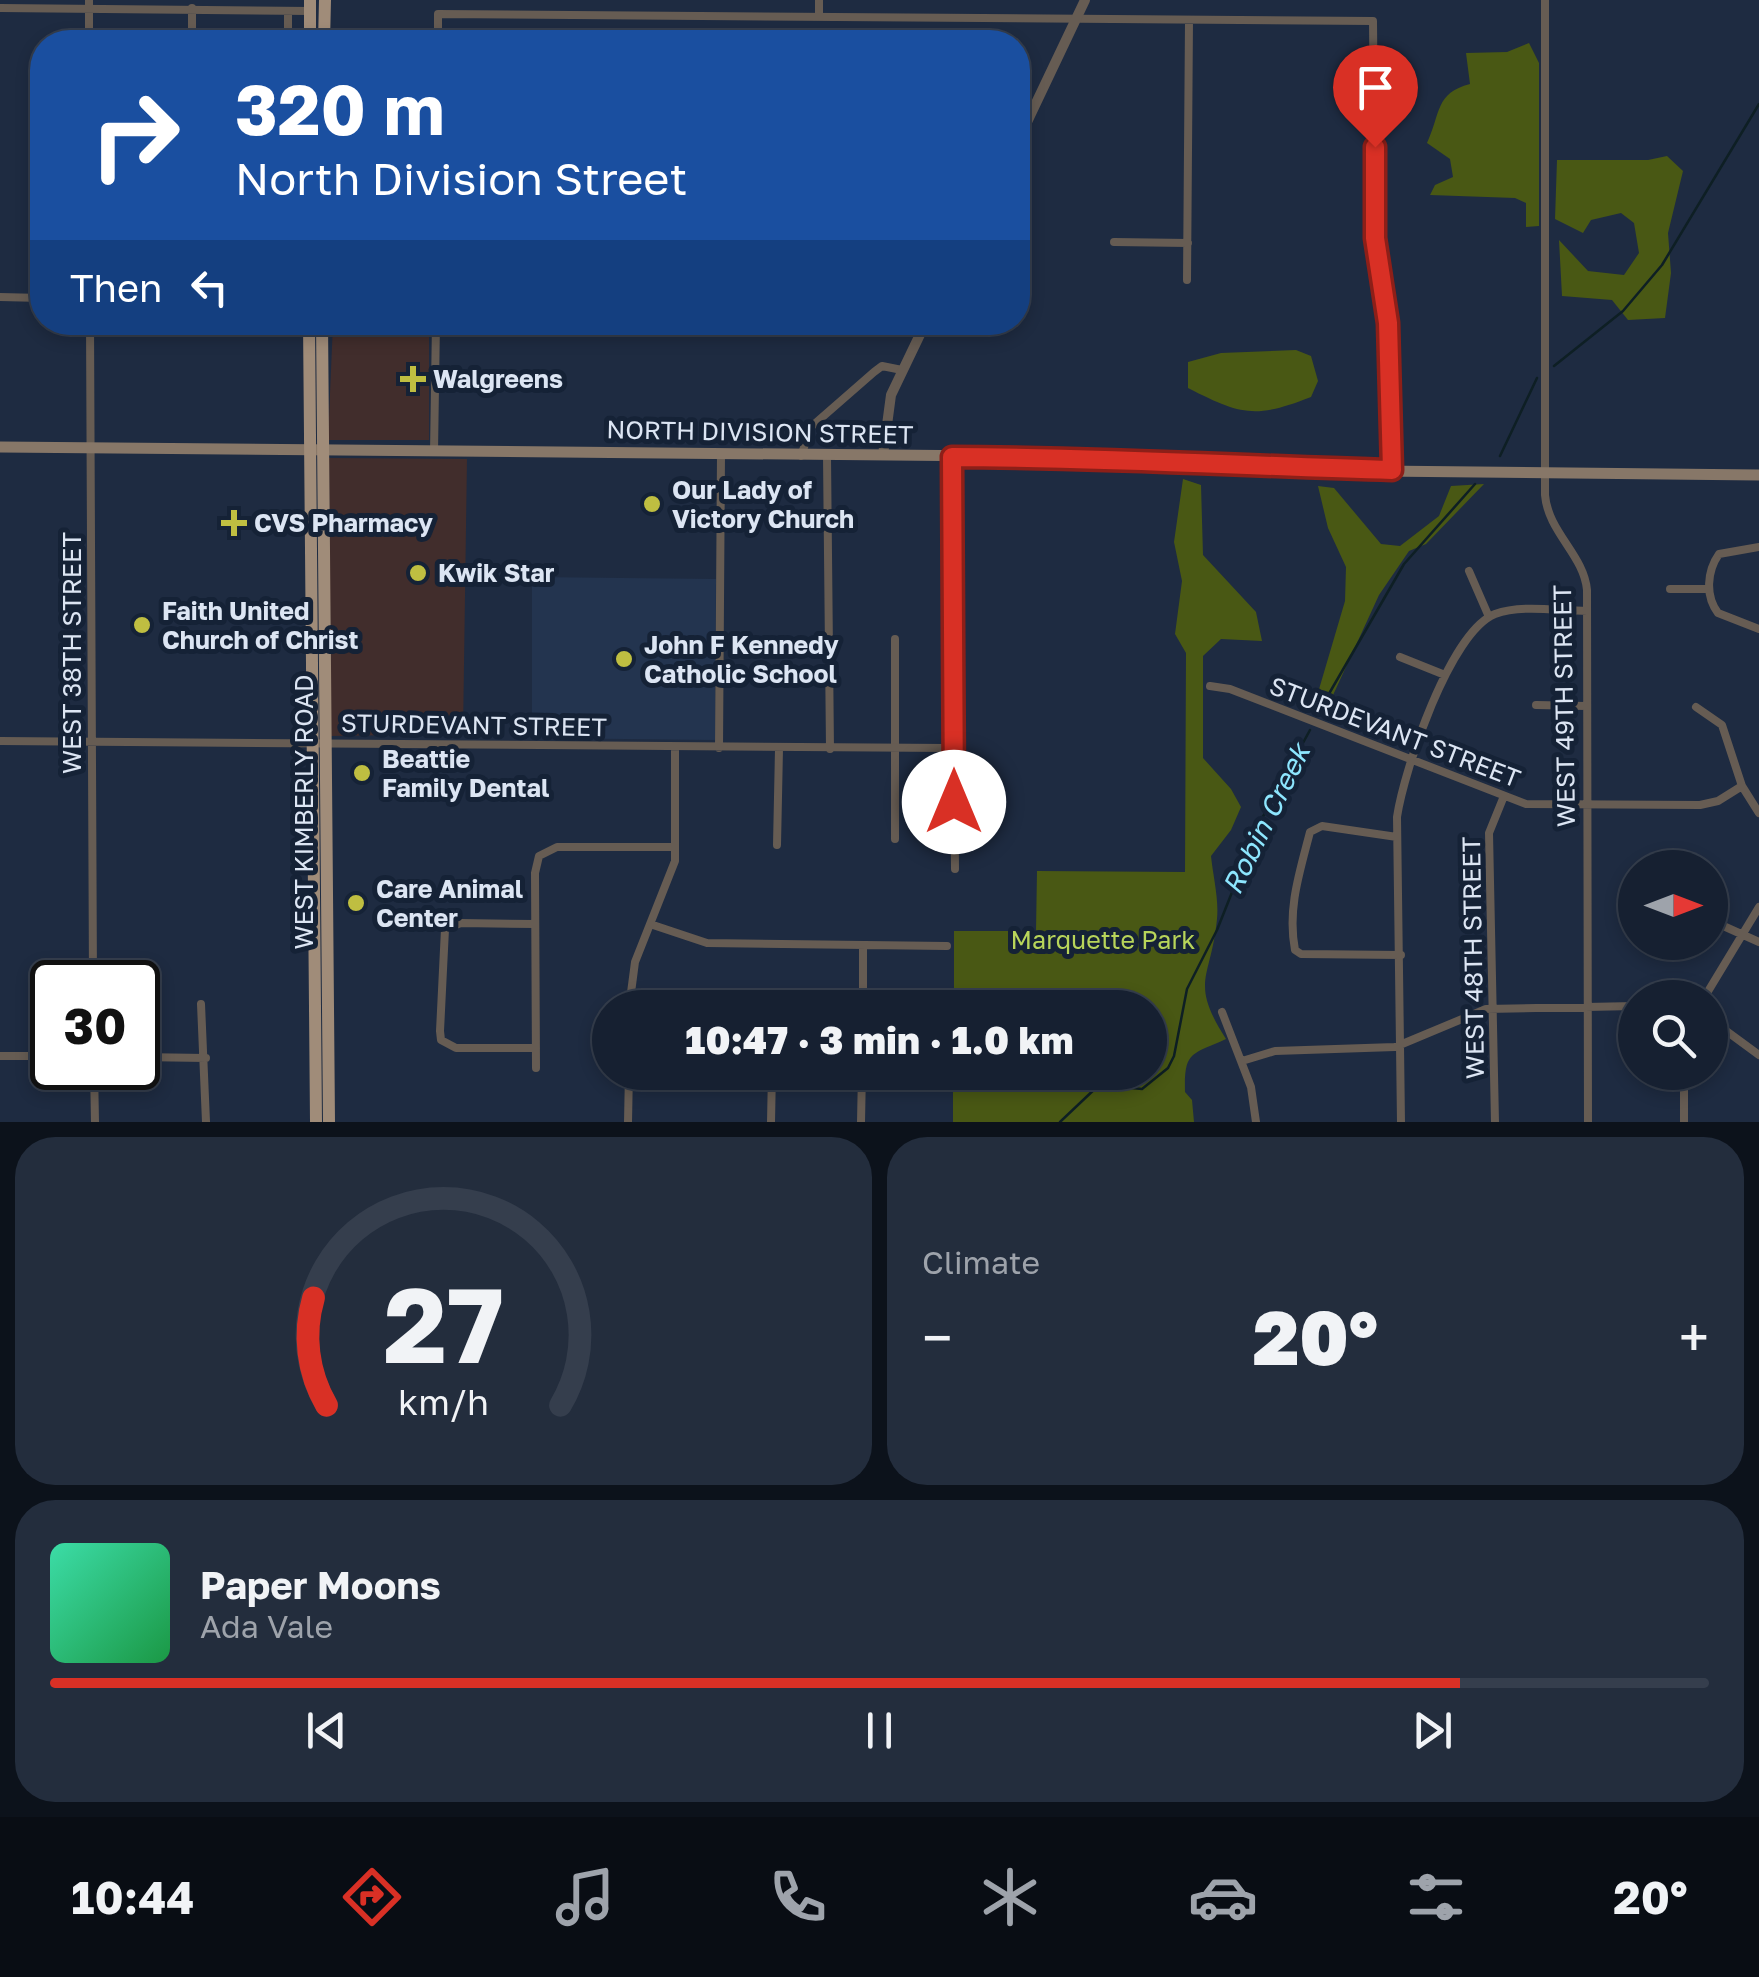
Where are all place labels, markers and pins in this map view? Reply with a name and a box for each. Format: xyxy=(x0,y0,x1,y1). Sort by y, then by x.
pin xyxy=(1333,45,1418,148)
place label: Walgreens xyxy=(433,363,563,394)
marker: Walgreens xyxy=(402,368,424,390)
place label: Our Lady of Victory Church xyxy=(672,474,854,534)
marker: Our Lady of Victory Church xyxy=(641,493,663,515)
place label: CVS Pharmacy xyxy=(254,507,433,538)
marker: CVS Pharmacy xyxy=(223,512,245,534)
place label: Kwik Star xyxy=(438,557,555,588)
marker: Kwik Star xyxy=(407,562,429,584)
place label: Faith United Church of Christ xyxy=(162,595,358,655)
marker: Faith United Church of Christ xyxy=(131,614,153,636)
place label: John F Kennedy Catholic School xyxy=(644,629,839,689)
marker: John F Kennedy Catholic School xyxy=(613,648,635,670)
place label: Beattie Family Dental xyxy=(382,743,549,803)
marker: Beattie Family Dental xyxy=(351,762,373,784)
place label: Care Animal Center xyxy=(376,873,523,933)
marker: Care Animal Center xyxy=(345,892,367,914)

